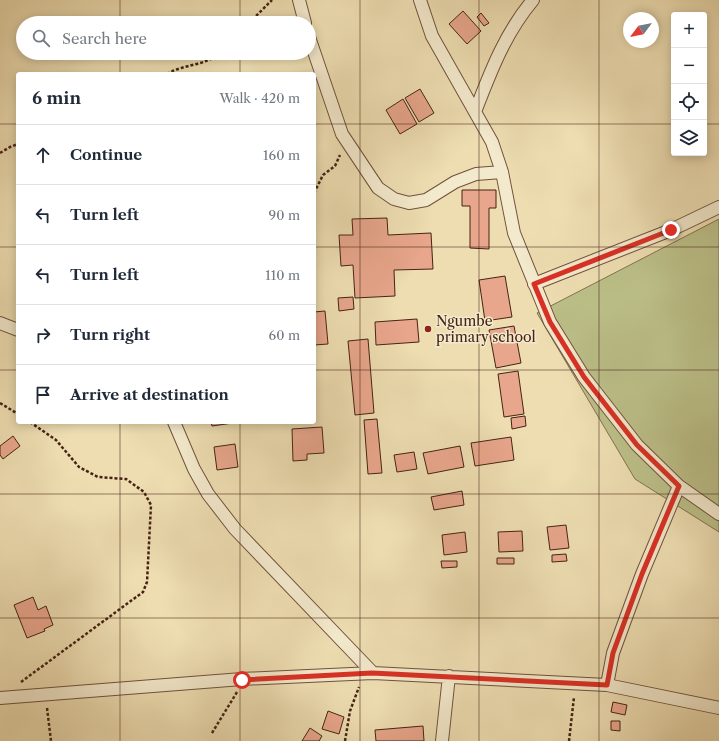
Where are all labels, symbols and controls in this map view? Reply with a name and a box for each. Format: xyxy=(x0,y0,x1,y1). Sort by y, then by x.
north arrow xyxy=(623,12,659,48)
map controls xyxy=(671,12,707,156)
button: + xyxy=(671,12,707,48)
search box xyxy=(16,16,316,60)
icon: search xyxy=(30,27,52,49)
text: Search here xyxy=(62,29,147,48)
button: − xyxy=(671,48,707,84)
button: locate xyxy=(671,84,707,120)
text: 6 min xyxy=(32,88,81,108)
text: Walk · 420 m xyxy=(220,90,300,106)
button: layers xyxy=(671,120,707,156)
icon: ahead xyxy=(32,144,54,166)
text: Continue xyxy=(70,145,142,164)
text: 160 m xyxy=(263,147,300,163)
icon: left xyxy=(32,204,54,226)
text: Turn left xyxy=(70,205,139,224)
text: 90 m xyxy=(269,207,300,223)
route end xyxy=(662,221,680,239)
icon: left xyxy=(32,264,54,286)
text: Turn left xyxy=(70,265,139,284)
text: 110 m xyxy=(265,267,300,283)
place label: Ngumbe primary school xyxy=(436,312,536,346)
icon: right xyxy=(32,324,54,346)
marker: Ngumbe primary school xyxy=(423,324,433,334)
text: Turn right xyxy=(70,325,150,344)
text: 60 m xyxy=(269,327,300,343)
icon: arrive xyxy=(32,384,54,406)
text: Arrive at destination xyxy=(70,385,229,404)
route start xyxy=(233,671,251,689)

